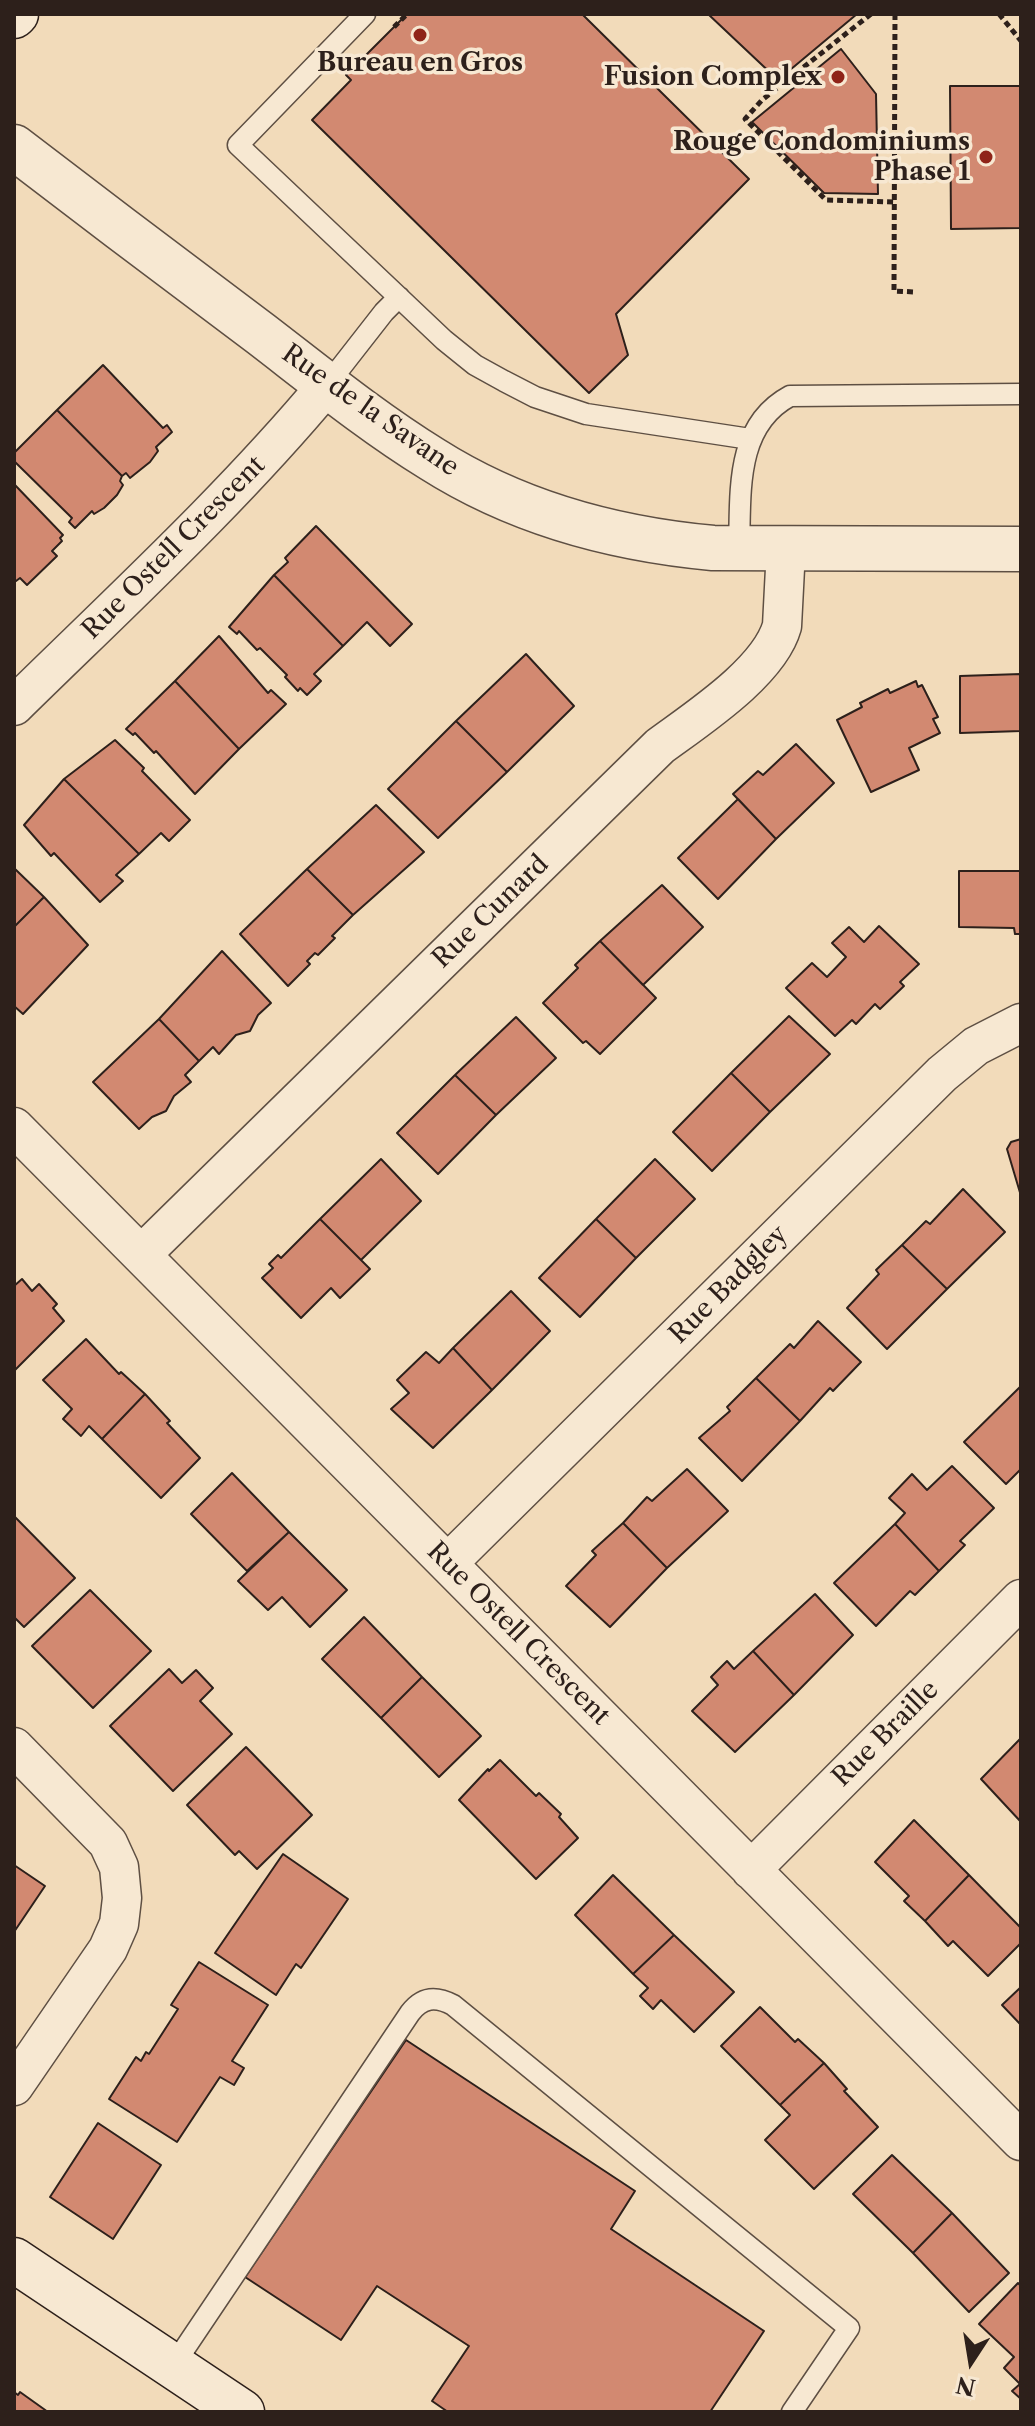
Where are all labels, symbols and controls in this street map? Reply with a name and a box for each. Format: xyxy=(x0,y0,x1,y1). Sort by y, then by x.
marker: Bureau en Gros xyxy=(411,26,429,44)
place label: Bureau en Gros xyxy=(317,47,523,79)
place label: Fusion Complex xyxy=(604,61,822,93)
marker: Fusion Complex xyxy=(829,68,847,86)
place label: Rouge Condominiums Phase 1 xyxy=(673,126,970,188)
marker: Rouge Condominiums Phase 1 xyxy=(977,148,995,166)
street label: Rue de la Savane xyxy=(276,338,464,484)
street label: Rue Ostell Crescent xyxy=(76,450,272,646)
street label: Rue Cunard xyxy=(427,849,555,975)
street label: Rue Badgley xyxy=(663,1219,795,1351)
street label: Rue Ostell Crescent xyxy=(420,1536,616,1732)
street label: Rue Braille xyxy=(827,1675,945,1793)
north arrow xyxy=(931,2322,1011,2402)
text: N xyxy=(954,2371,978,2401)

